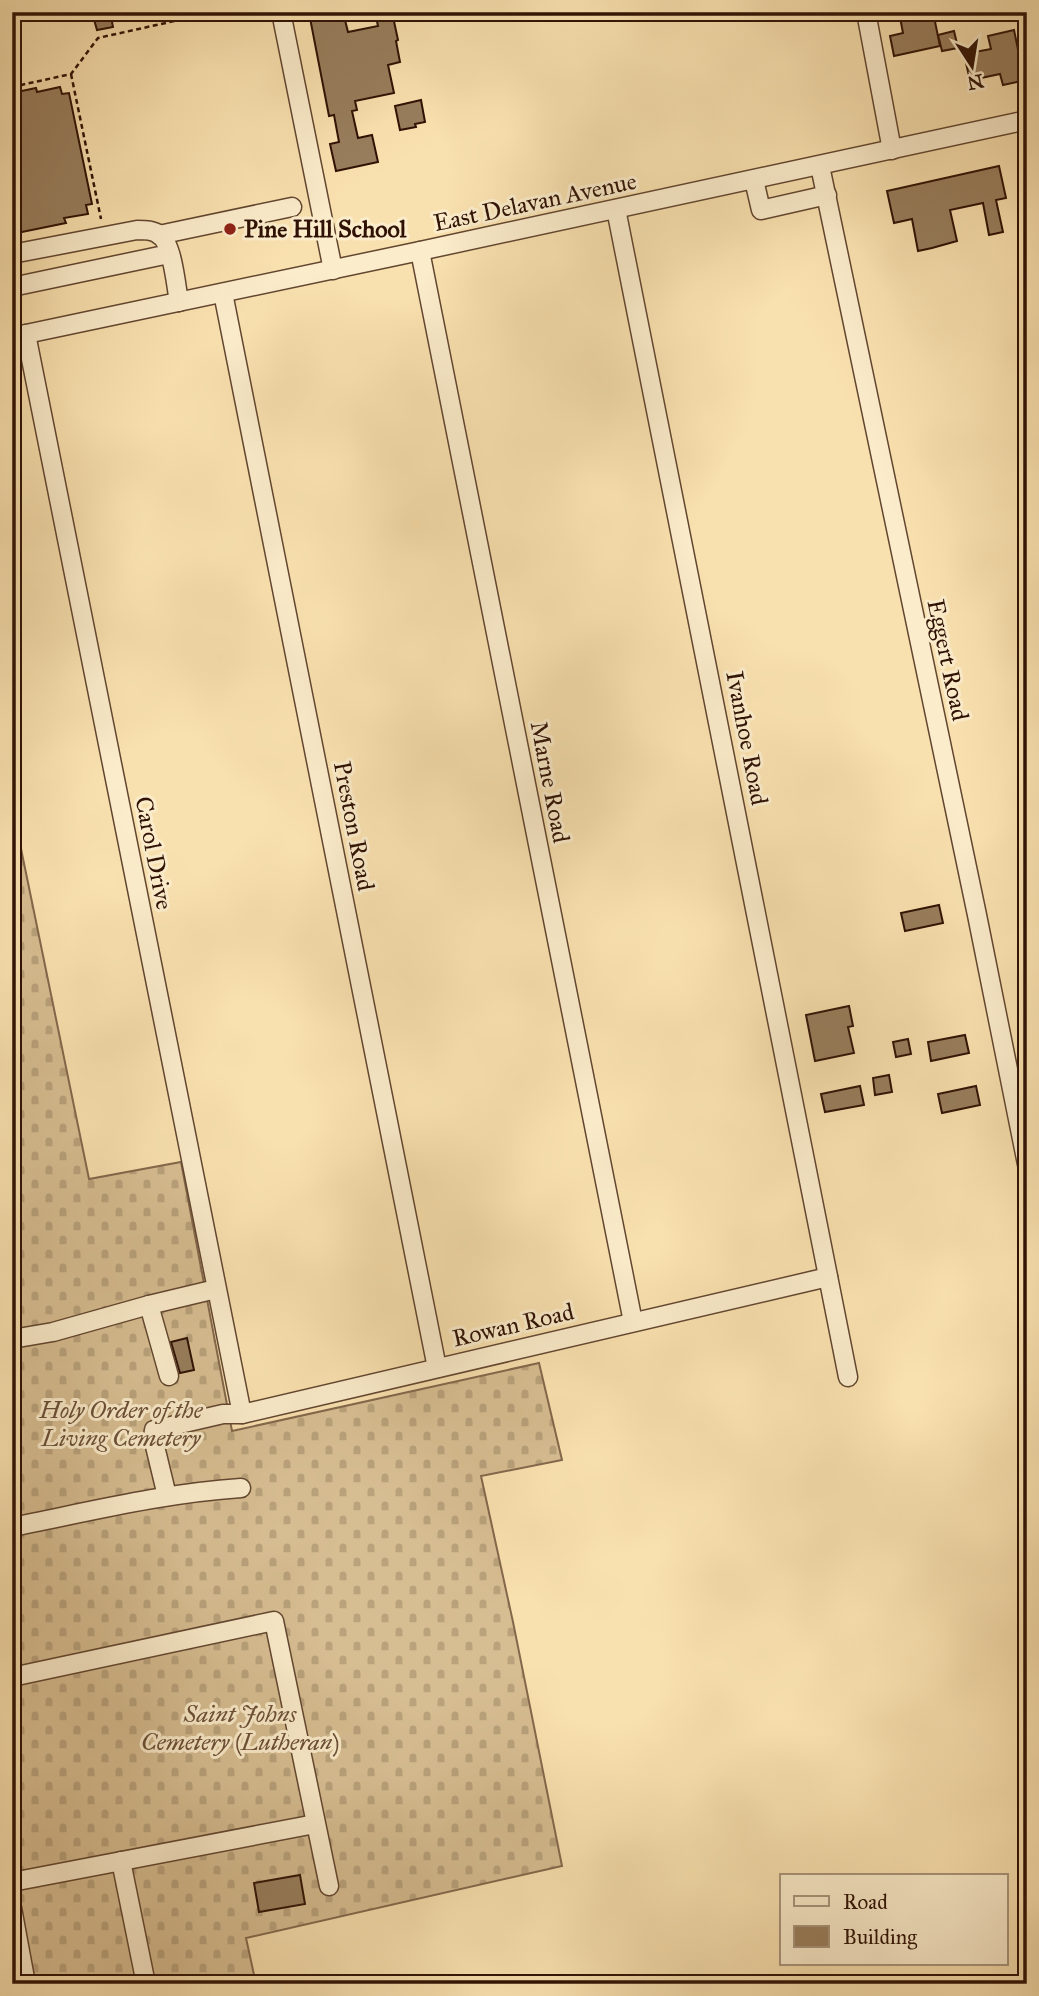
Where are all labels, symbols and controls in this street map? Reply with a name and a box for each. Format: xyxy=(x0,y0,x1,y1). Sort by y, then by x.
north arrow xyxy=(937,32,1007,102)
text: N xyxy=(965,69,986,95)
street label: East Delavan Avenue xyxy=(431,166,639,238)
place label: Pine Hill School xyxy=(244,214,407,244)
marker: Pine Hill School xyxy=(222,221,238,237)
street label: Eggert Road xyxy=(921,597,975,723)
street label: Ivanhoe Road xyxy=(719,668,775,808)
street label: Marne Road xyxy=(524,719,576,845)
street label: Preston Road xyxy=(327,759,381,893)
street label: Carol Drive xyxy=(128,794,180,912)
street label: Rowan Road xyxy=(449,1296,577,1354)
park label: Holy Order of the Living Cemetery xyxy=(38,1395,204,1453)
park label: Saint Johns Cemetery (Lutheran) xyxy=(141,1699,339,1757)
legend xyxy=(780,1874,1007,1965)
text: Road xyxy=(843,1889,888,1915)
text: Building xyxy=(843,1924,917,1950)

